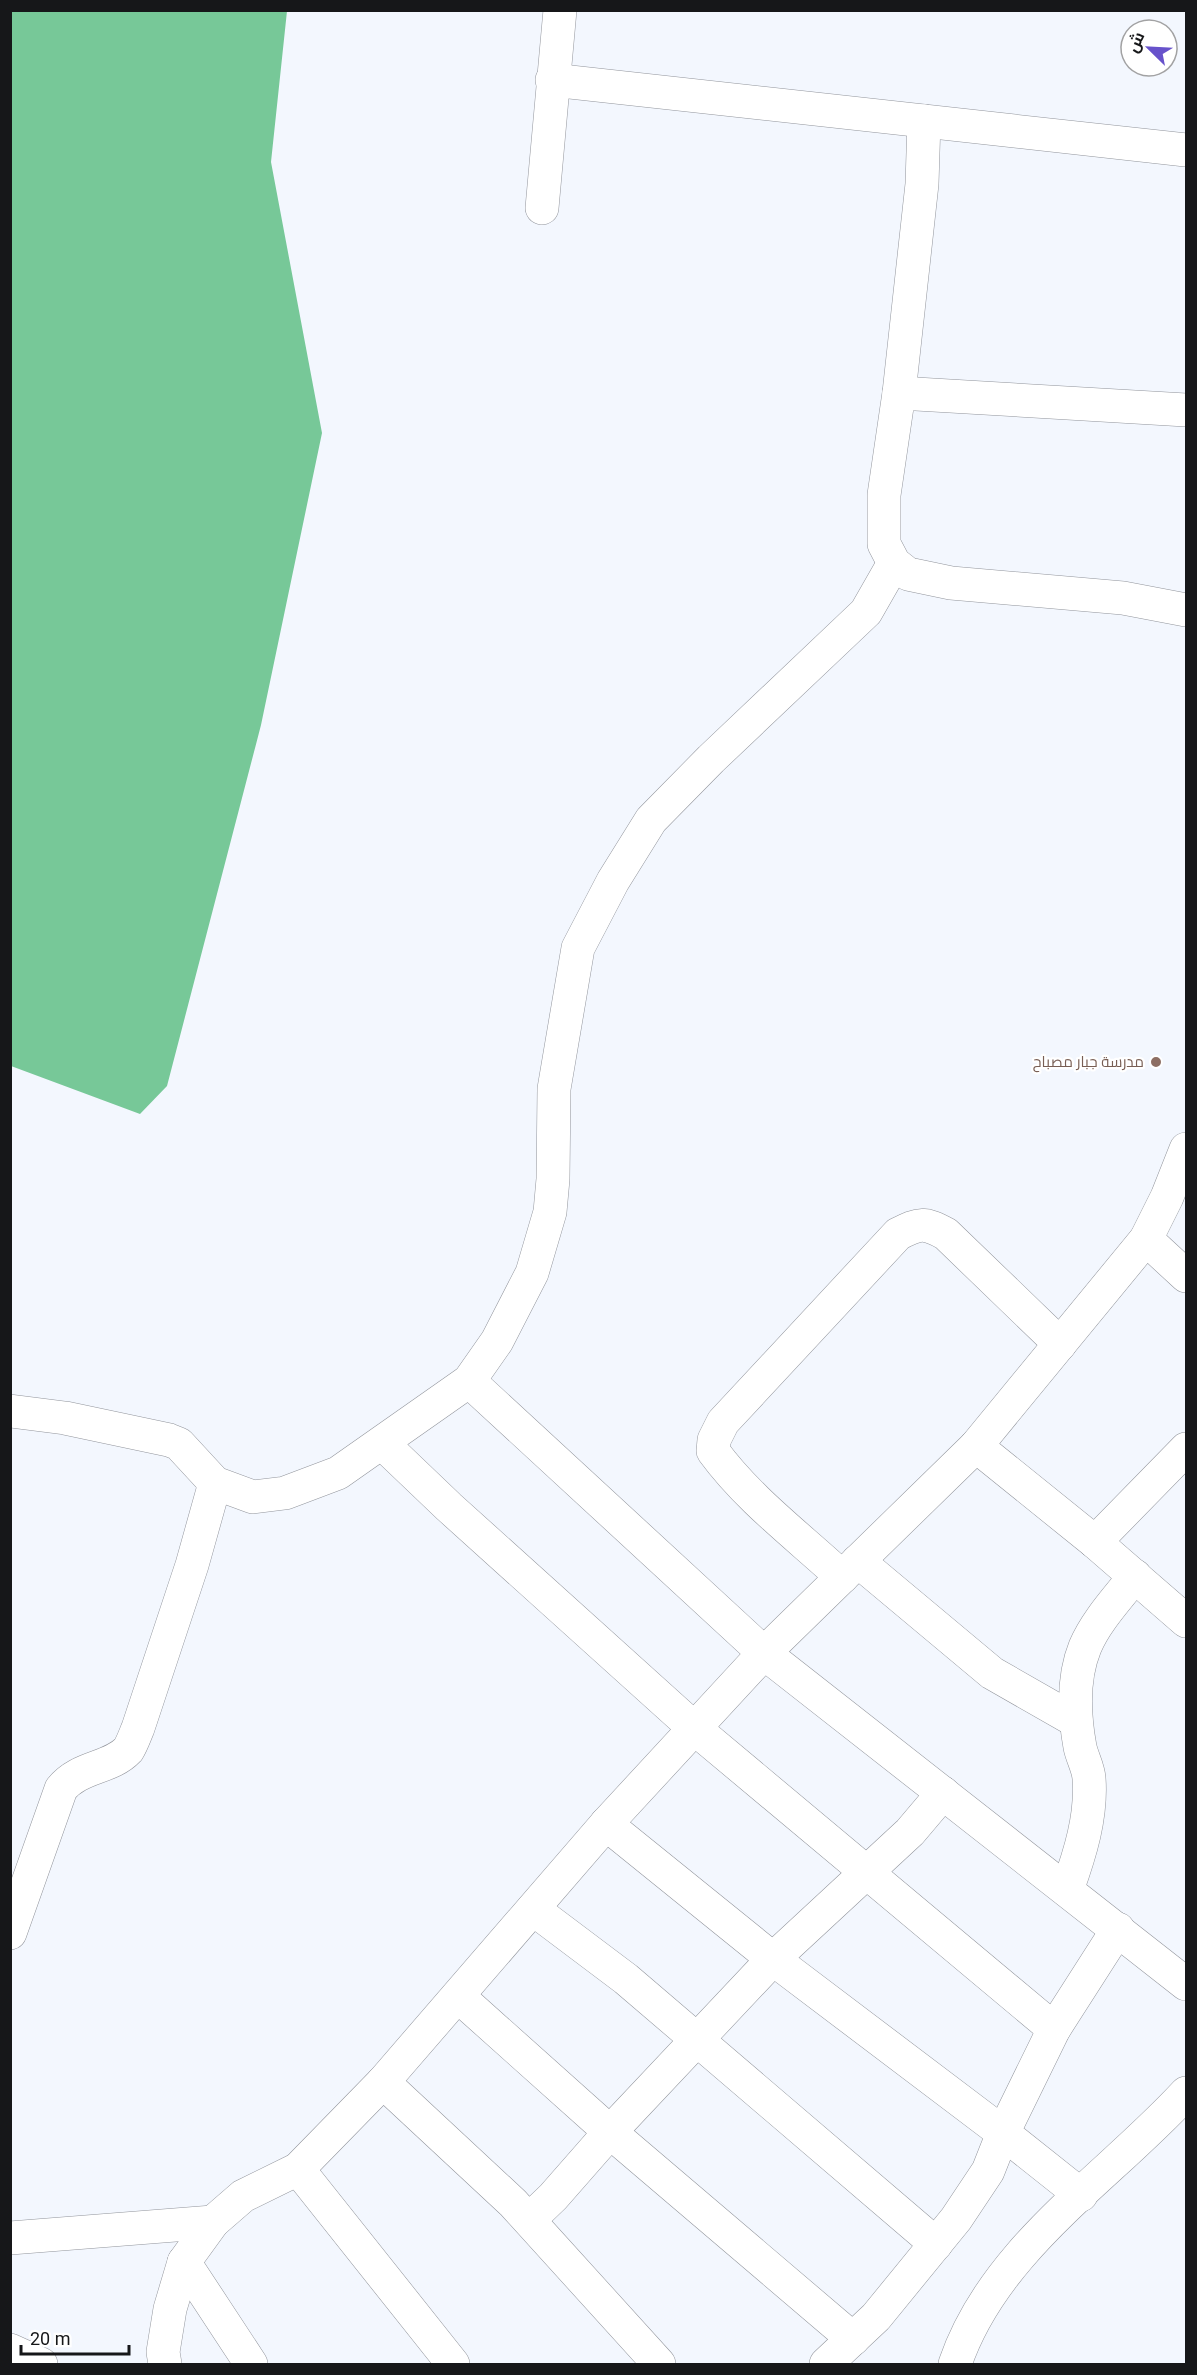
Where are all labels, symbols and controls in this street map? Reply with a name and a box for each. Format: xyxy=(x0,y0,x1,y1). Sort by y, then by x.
north arrow xyxy=(1119,18,1179,78)
text: ش xyxy=(1123,29,1149,55)
place label: مدرسة جبار مصباح xyxy=(1033,1053,1144,1073)
marker: مدرسة جبار مصباح xyxy=(1149,1055,1163,1069)
scale bar xyxy=(21,2318,129,2356)
text: 20 m xyxy=(30,2328,70,2349)

